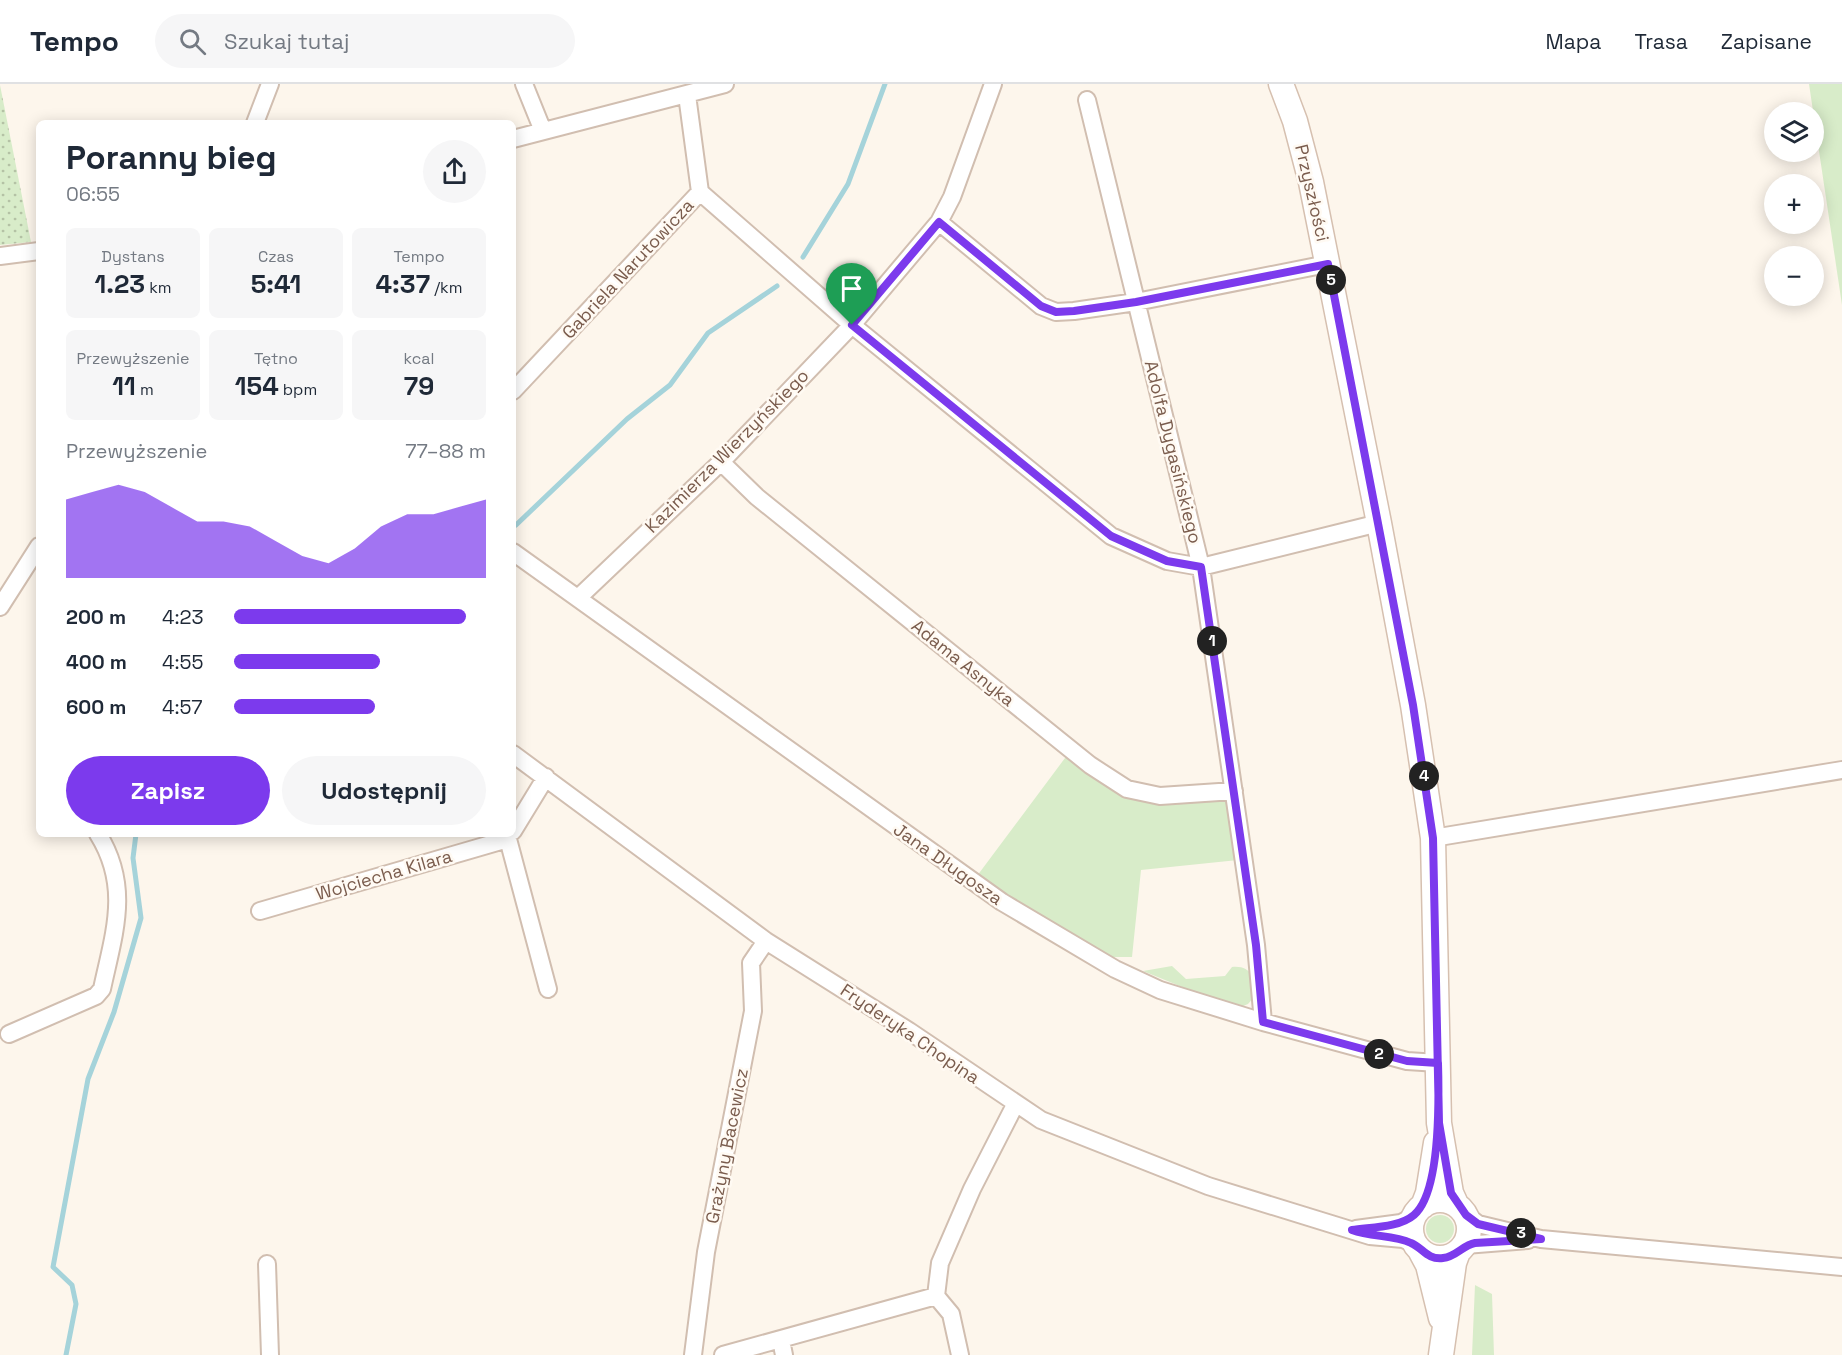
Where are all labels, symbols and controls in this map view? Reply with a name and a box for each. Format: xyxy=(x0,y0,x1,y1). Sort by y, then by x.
search box xyxy=(155,14,575,68)
text: Tempo xyxy=(30,23,119,59)
icon: search xyxy=(176,25,209,58)
text: Szukaj tutaj xyxy=(224,27,349,55)
text: Mapa xyxy=(1546,28,1601,55)
text: Trasa xyxy=(1634,28,1688,55)
text: Zapisane xyxy=(1721,28,1812,55)
map controls xyxy=(1764,102,1824,306)
button: layers xyxy=(1764,102,1824,162)
text: Poranny bieg xyxy=(66,137,277,179)
button: share xyxy=(423,140,486,203)
street label: Przyszłości xyxy=(1290,142,1335,244)
button: + xyxy=(1764,174,1824,234)
text: 06:55 xyxy=(66,181,120,207)
street label: Gabriela Narutowicza xyxy=(557,194,698,343)
text: Dystans xyxy=(101,246,165,267)
text: Czas xyxy=(258,246,294,267)
text: Tempo xyxy=(393,246,445,267)
button: − xyxy=(1764,246,1824,306)
pin xyxy=(826,263,877,325)
pin: 5 xyxy=(1316,265,1346,295)
text: 1.23 xyxy=(94,267,145,301)
text: 5:41 xyxy=(251,267,301,301)
text: 4:37 xyxy=(376,267,430,301)
text: 5 xyxy=(1326,269,1336,290)
icon: arrive xyxy=(835,272,868,305)
text: km xyxy=(145,277,172,298)
text: /km xyxy=(430,277,462,298)
text: Przewyższenie xyxy=(76,348,190,369)
text: Tętno xyxy=(254,348,298,369)
text: kcal xyxy=(404,348,434,369)
street label: Adolfa Dygasińskiego xyxy=(1140,358,1207,546)
street label: Kazimierza Wierzyńskiego xyxy=(640,364,813,537)
text: 11 xyxy=(112,369,136,403)
text: 154 xyxy=(235,369,279,403)
text: 79 xyxy=(404,369,434,403)
text: m xyxy=(136,379,154,400)
text: bpm xyxy=(279,379,317,400)
text: Przewyższenie xyxy=(66,438,207,464)
text: 77–88 m xyxy=(405,438,486,464)
text: 200 m xyxy=(66,604,126,630)
text: 4:23 xyxy=(162,604,204,630)
street label: Adama Asnyka xyxy=(907,614,1020,711)
pin: 1 xyxy=(1197,626,1227,656)
text: 1 xyxy=(1208,630,1216,651)
text: 400 m xyxy=(66,649,127,675)
text: 4:55 xyxy=(162,649,204,675)
text: 600 m xyxy=(66,694,126,720)
text: 4:57 xyxy=(162,694,203,720)
button: Zapisz xyxy=(66,756,270,825)
button: Udostępnij xyxy=(282,756,486,825)
pin: 4 xyxy=(1409,761,1439,791)
text: 4 xyxy=(1419,765,1429,786)
street label: Jana Długosza xyxy=(889,817,1007,910)
street label: Wojciecha Kilara xyxy=(313,844,455,905)
street label: Fryderyka Chopina xyxy=(836,978,984,1089)
pin: 2 xyxy=(1364,1039,1394,1069)
text: 2 xyxy=(1374,1043,1384,1064)
street label: Grażyny Bacewicz xyxy=(700,1066,753,1225)
pin: 3 xyxy=(1506,1218,1536,1248)
text: 3 xyxy=(1516,1222,1526,1243)

